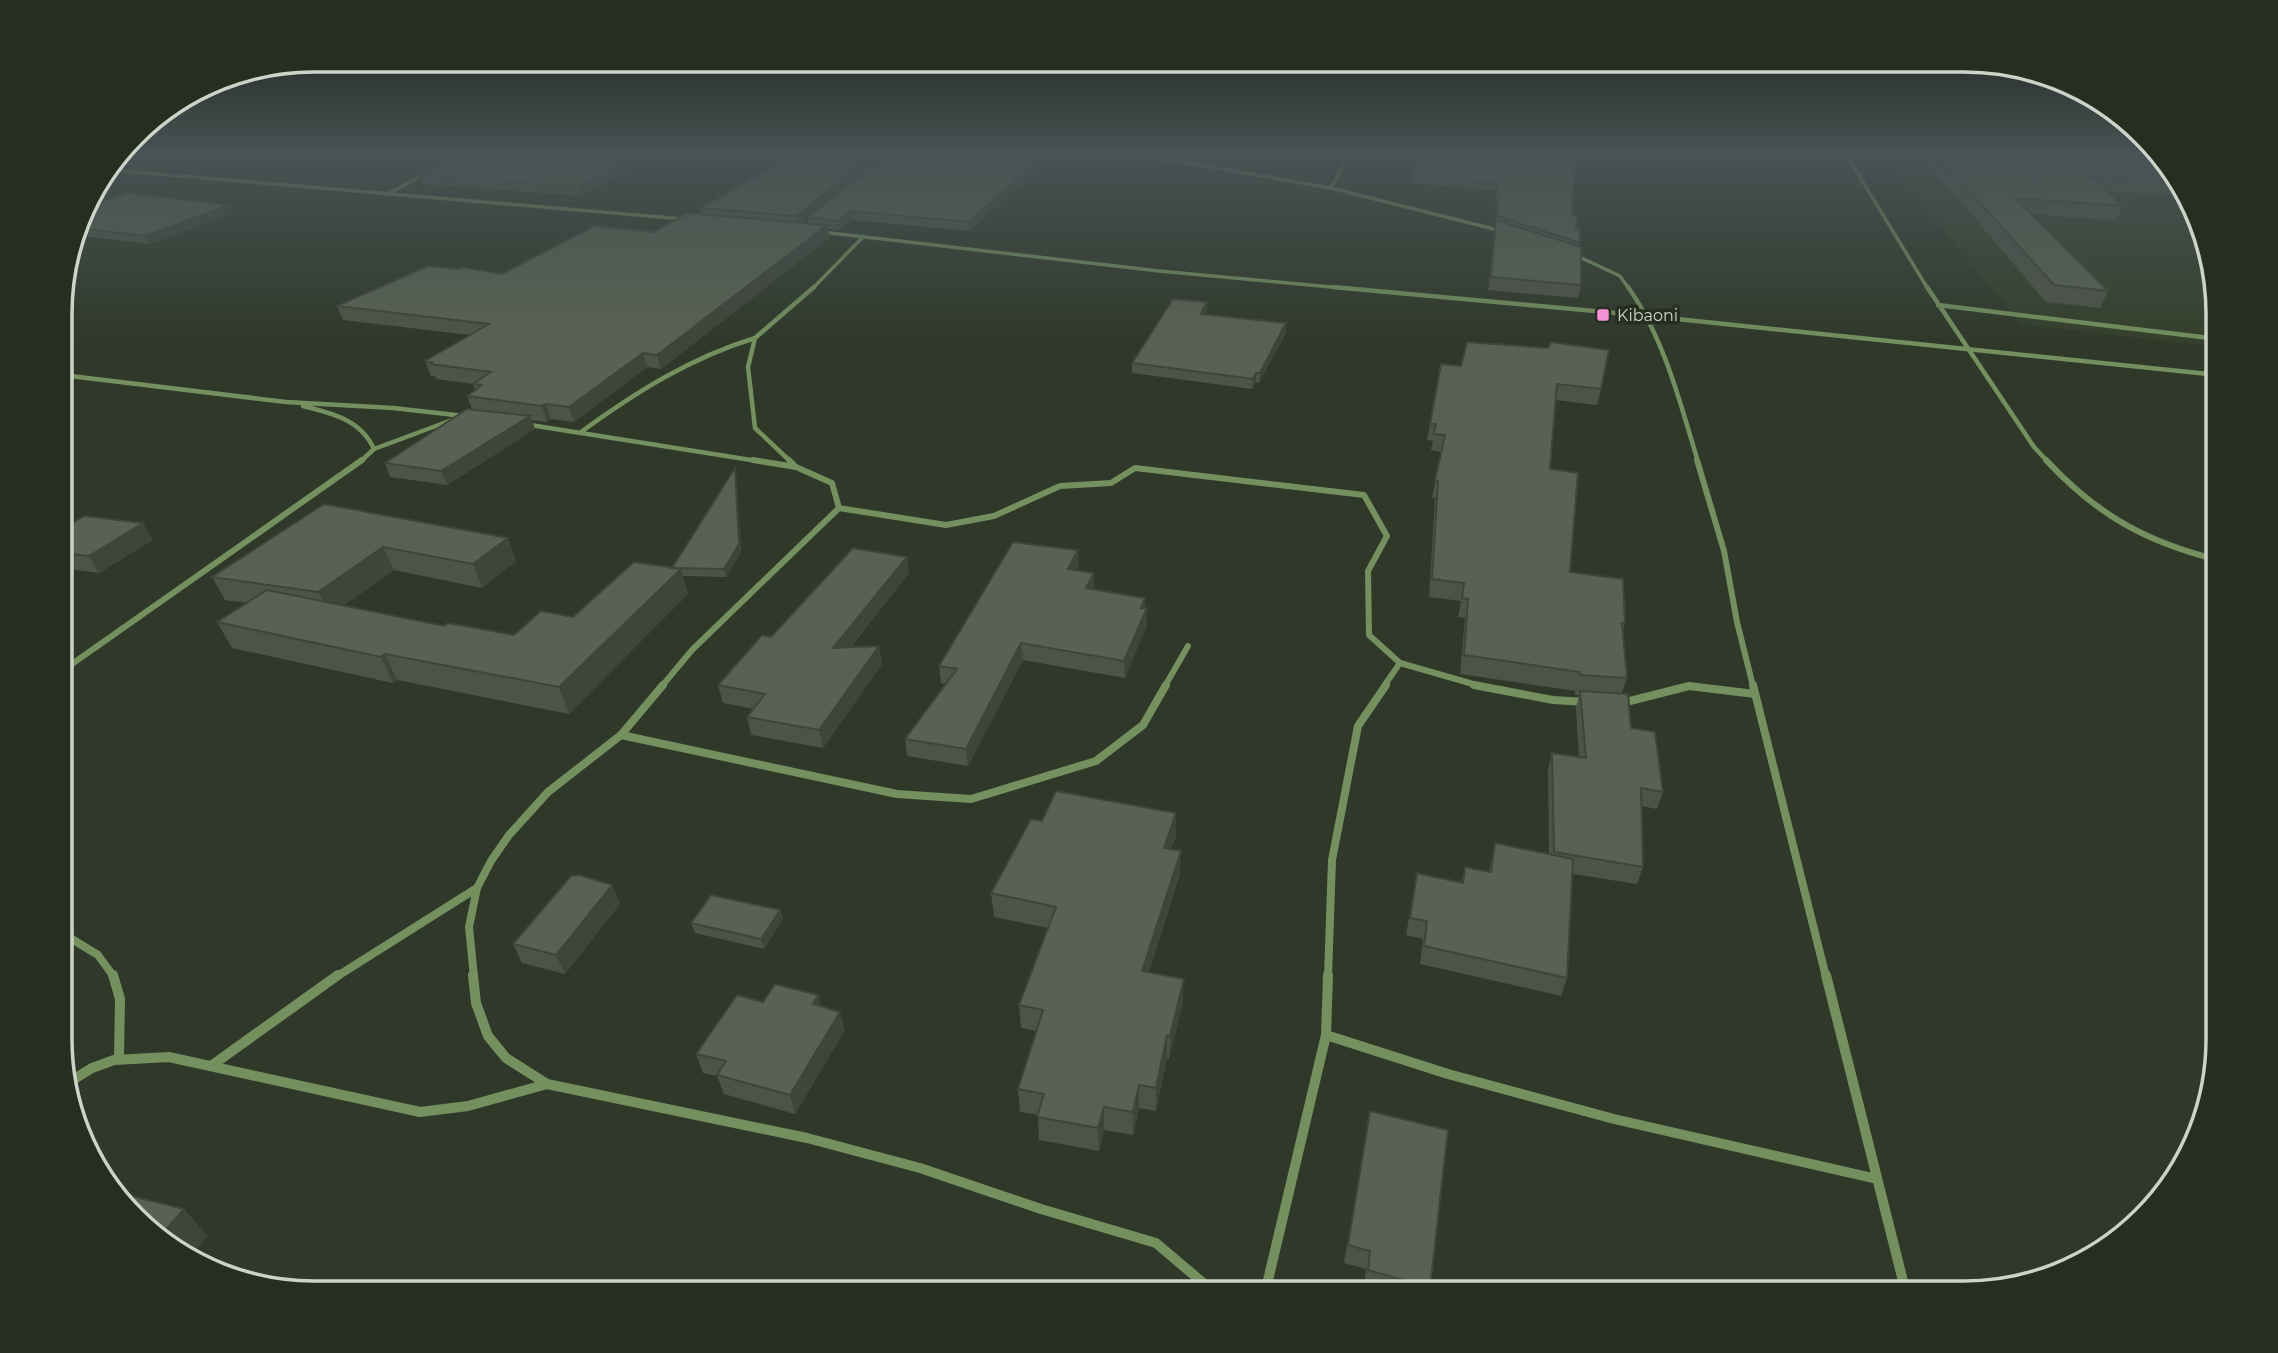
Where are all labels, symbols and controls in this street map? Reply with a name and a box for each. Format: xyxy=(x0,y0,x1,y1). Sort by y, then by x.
place label: Kibaoni xyxy=(1617,306,1678,325)
marker: Kibaoni xyxy=(1595,307,1611,323)

